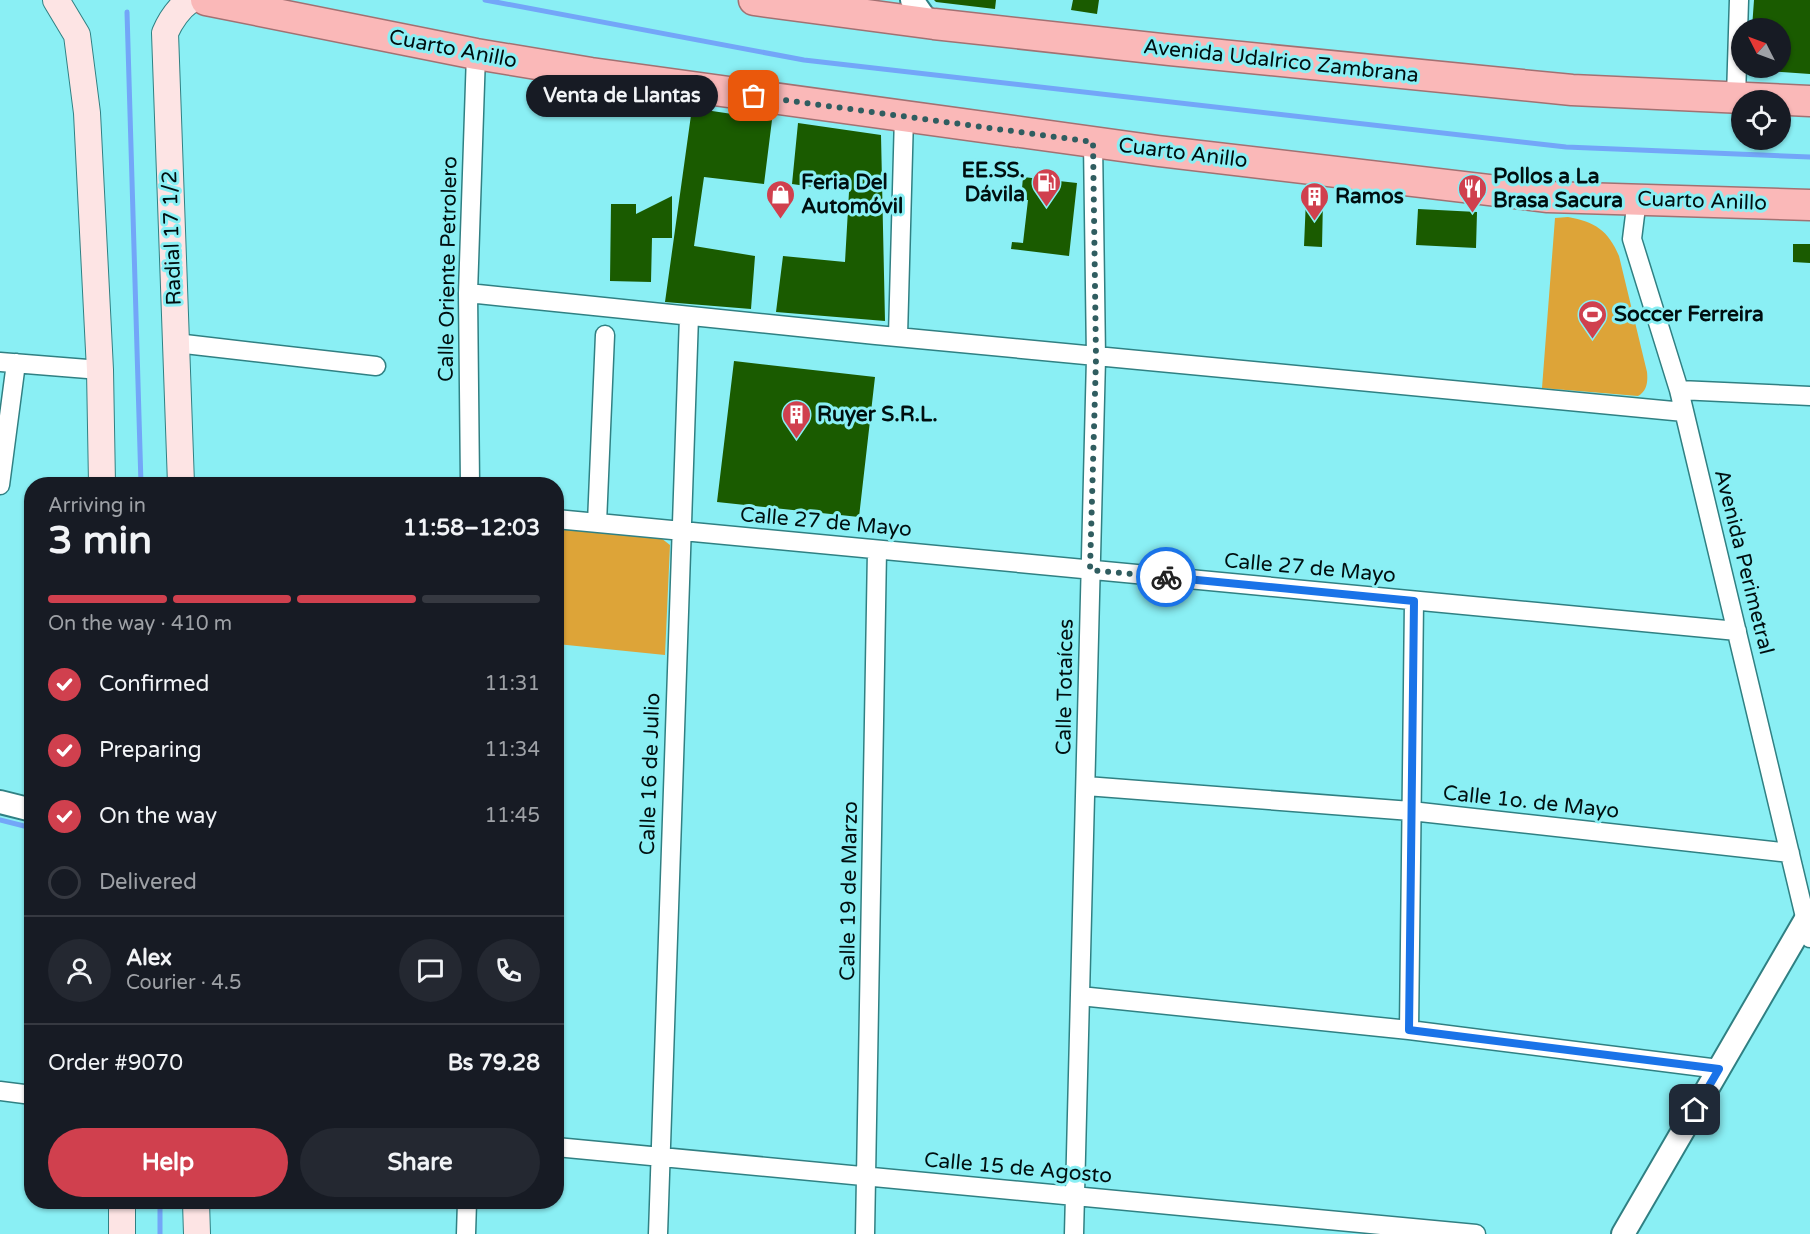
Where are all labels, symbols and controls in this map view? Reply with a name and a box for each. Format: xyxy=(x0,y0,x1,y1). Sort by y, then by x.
north arrow xyxy=(1731,18,1791,78)
map controls xyxy=(1731,18,1791,150)
street label: Cuarto Anillo xyxy=(387,24,519,74)
street label: Avenida Udalrico Zambrana xyxy=(1142,34,1420,88)
pin xyxy=(728,70,779,121)
callout: Venta de Llantas xyxy=(526,75,718,117)
icon: bag xyxy=(737,79,770,112)
text: Venta de Llantas xyxy=(543,84,701,108)
button: locate xyxy=(1731,90,1791,150)
street label: Cuarto Anillo xyxy=(1117,133,1249,173)
street label: Calle Oriente Petrolero xyxy=(434,156,462,382)
place label: EE.SS. Dávila xyxy=(961,158,1025,207)
place label: Pollos a La Brasa Sacura xyxy=(1493,164,1623,213)
fuel station icon: EE.SS. Dávila xyxy=(1030,166,1062,208)
street label: Radial 17 1/2 xyxy=(157,170,187,306)
place label: Feria Del Automóvil xyxy=(801,170,903,219)
restaurant icon: Pollos a La Brasa Sacura xyxy=(1456,172,1488,214)
shop icon: Feria Del Automóvil xyxy=(764,178,796,220)
building icon: Ramos xyxy=(1298,180,1330,222)
place label: Ramos xyxy=(1335,184,1404,209)
street label: Cuarto Anillo xyxy=(1637,186,1767,216)
sports icon: Soccer Ferreira xyxy=(1577,298,1609,340)
place label: Soccer Ferreira xyxy=(1614,302,1764,327)
building icon: Ruyer S.R.L. xyxy=(780,398,812,440)
place label: Ruyer S.R.L. xyxy=(817,402,938,427)
street label: Avenida Perimetral xyxy=(1709,467,1779,657)
text: Arriving in xyxy=(48,494,146,518)
street label: Calle 27 de Mayo xyxy=(739,502,913,542)
text: 11:58–12:03 xyxy=(403,515,540,541)
text: 3 min xyxy=(48,517,152,564)
courier xyxy=(1136,547,1196,607)
street label: Calle 27 de Mayo xyxy=(1223,548,1397,588)
icon: bike xyxy=(1150,561,1183,594)
text: On the way · 410 m xyxy=(48,612,232,636)
street label: Calle Totaíces xyxy=(1051,619,1079,755)
icon: check xyxy=(48,668,81,701)
text: Confirmed xyxy=(99,671,209,697)
text: 11:31 xyxy=(485,672,540,696)
street label: Calle 16 de Julio xyxy=(635,692,665,856)
icon: check xyxy=(48,734,81,767)
text: Preparing xyxy=(99,737,202,763)
text: 11:34 xyxy=(485,738,540,762)
street label: Calle 1o. de Mayo xyxy=(1442,780,1620,824)
icon: check xyxy=(48,800,81,833)
street label: Calle 19 de Marzo xyxy=(835,801,863,981)
text: On the way xyxy=(99,803,217,829)
text: 11:45 xyxy=(485,804,540,828)
text: Delivered xyxy=(99,869,197,895)
button: person xyxy=(48,939,111,1002)
button: chat xyxy=(399,939,462,1002)
button: phone xyxy=(477,939,540,1002)
text: Alex xyxy=(126,945,172,971)
text: Courier · 4.5 xyxy=(126,971,241,995)
text: Order #9070 xyxy=(48,1050,183,1076)
text: Bs 79.28 xyxy=(448,1050,540,1076)
pin xyxy=(1669,1084,1720,1135)
icon: home xyxy=(1678,1093,1711,1126)
button: Help xyxy=(48,1128,288,1197)
button: Share xyxy=(300,1128,540,1197)
street label: Calle 15 de Agosto xyxy=(923,1147,1113,1189)

